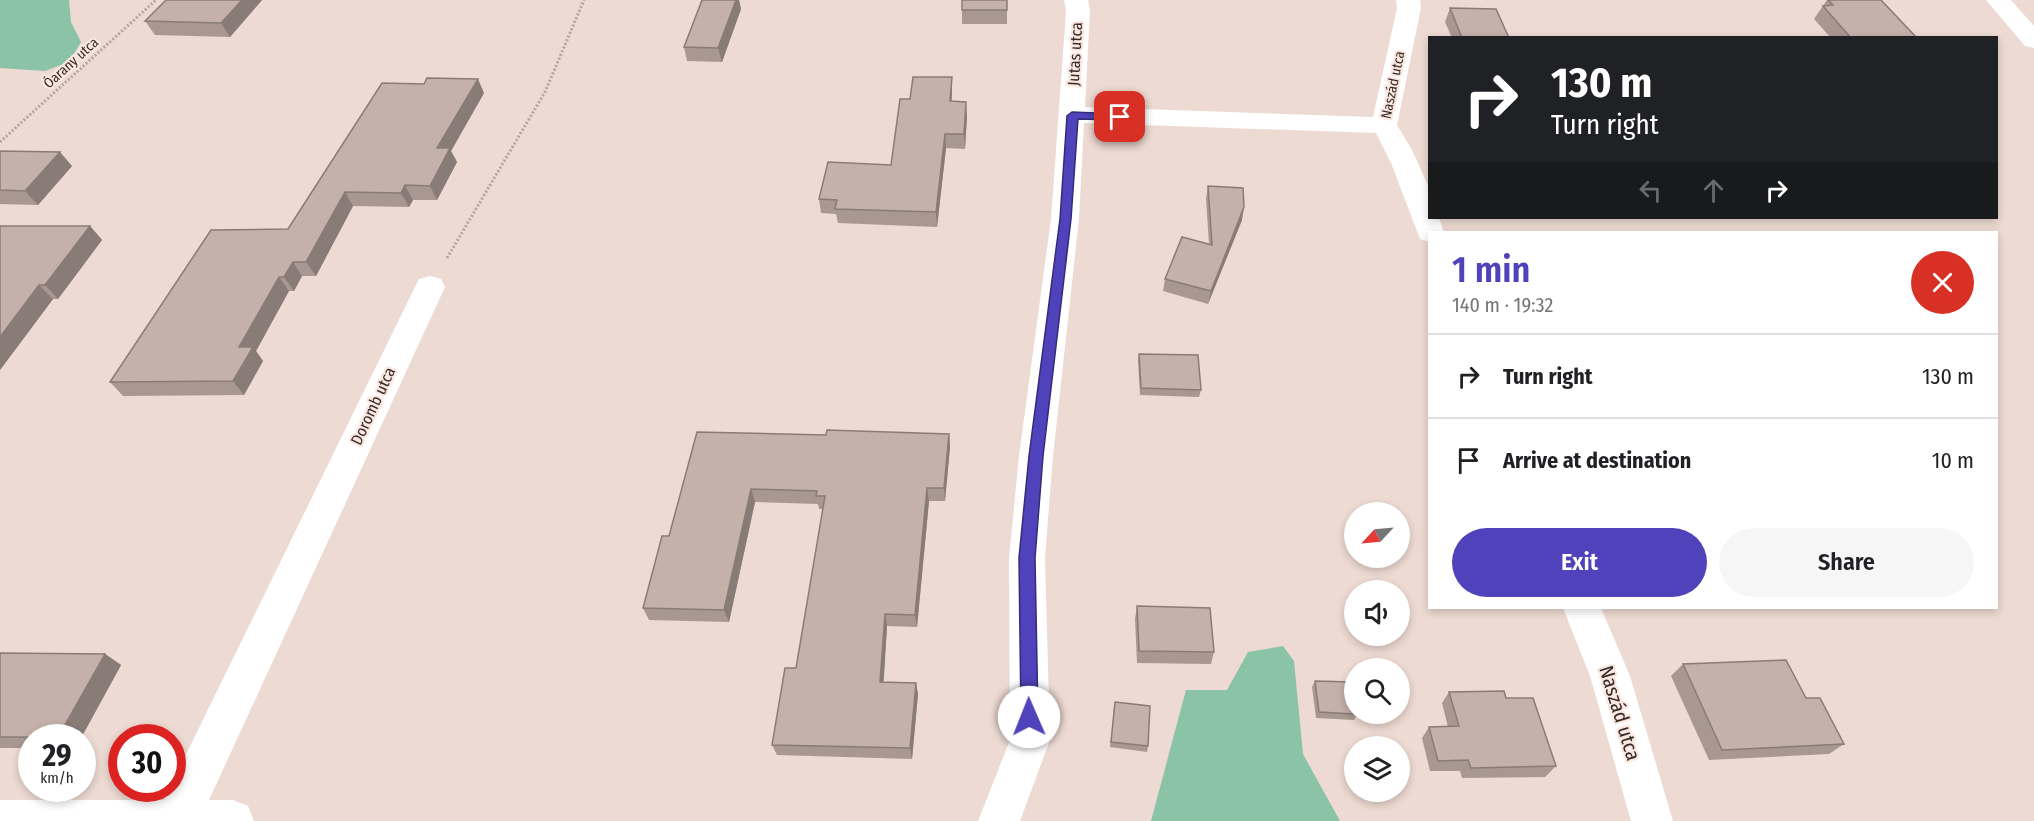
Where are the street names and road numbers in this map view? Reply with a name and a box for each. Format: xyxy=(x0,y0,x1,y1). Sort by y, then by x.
street label: Jutas utca xyxy=(1064,21,1086,86)
street label: Óarany utca xyxy=(39,33,102,92)
street label: Naszád utca xyxy=(1378,50,1408,120)
street label: Doromb utca xyxy=(347,364,399,448)
street label: Naszád utca xyxy=(1594,663,1646,763)

